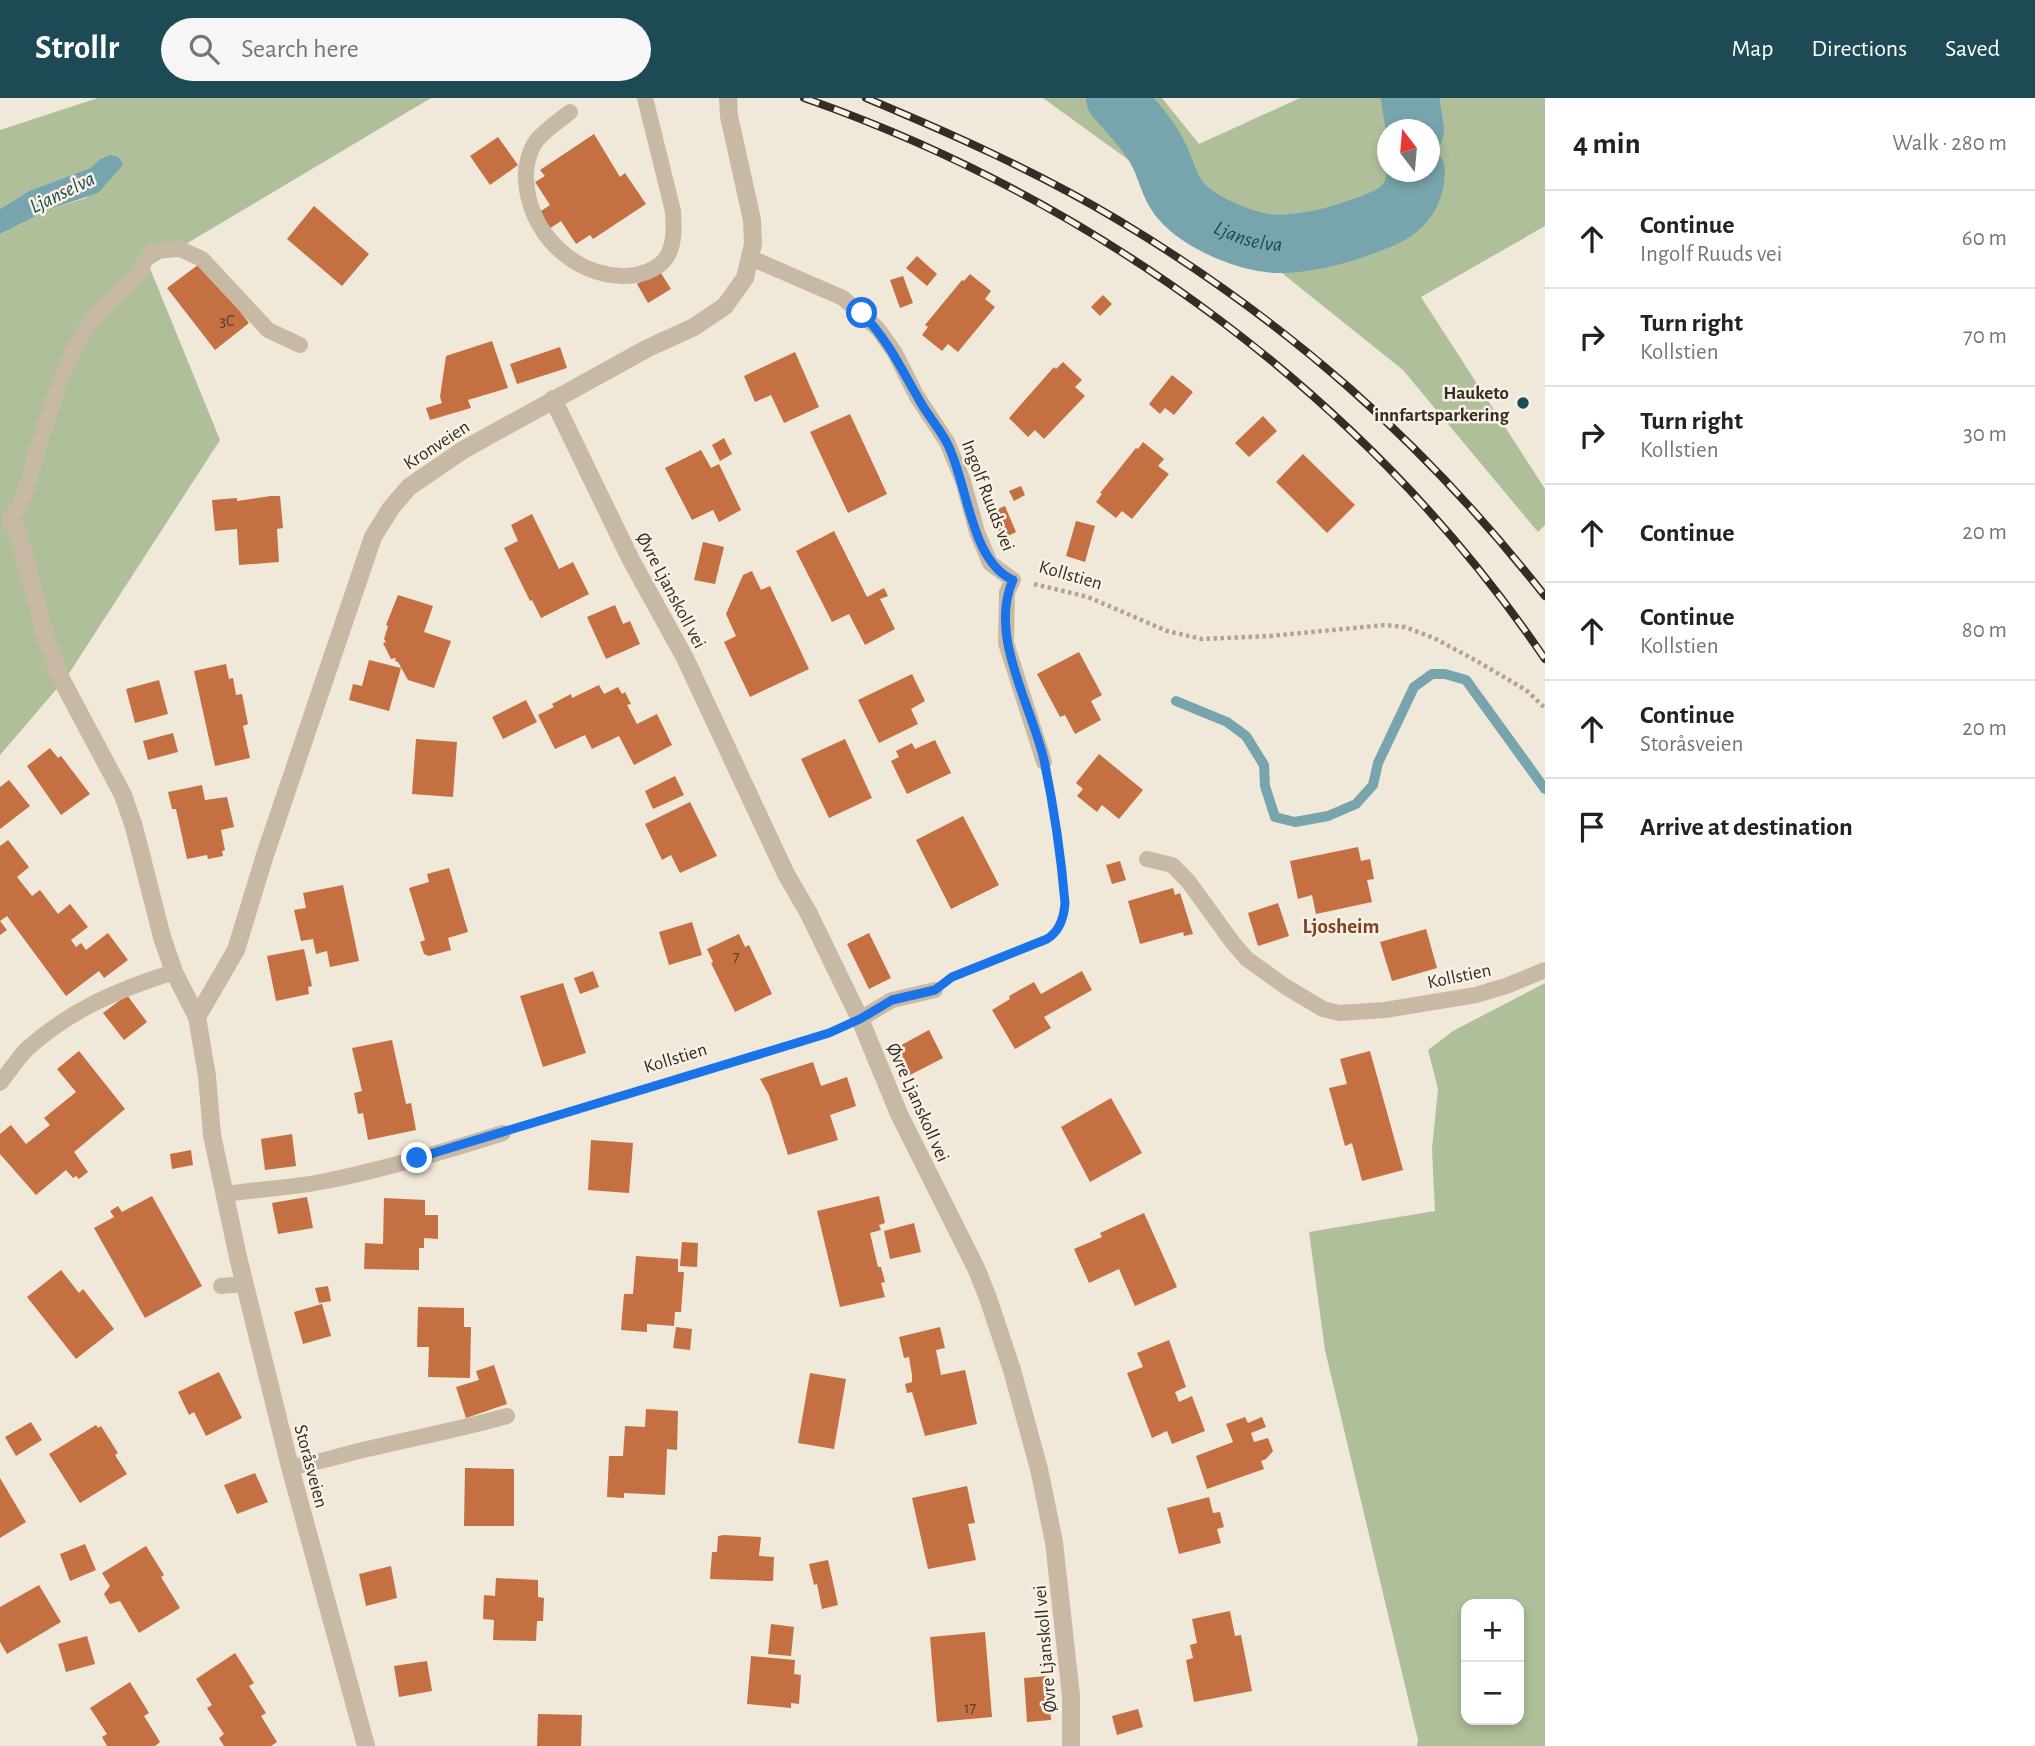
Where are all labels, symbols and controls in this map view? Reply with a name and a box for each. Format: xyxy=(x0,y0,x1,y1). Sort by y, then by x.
search box xyxy=(161,18,651,81)
icon: search xyxy=(185,30,223,68)
text: Strollr xyxy=(35,32,119,65)
text: Search here xyxy=(241,36,359,62)
text: Map xyxy=(1731,37,1773,61)
text: Directions xyxy=(1811,37,1907,61)
text: Saved xyxy=(1945,37,2000,61)
north arrow xyxy=(1377,119,1440,182)
text: 4 min xyxy=(1573,129,1641,159)
text: Walk · 280 m xyxy=(1892,132,2007,155)
water label: Ljanselva xyxy=(26,168,98,217)
text: Continue xyxy=(1640,212,1735,238)
water label: Ljanselva xyxy=(1211,217,1283,255)
icon: ahead xyxy=(1573,220,1611,258)
text: 60 m xyxy=(1962,227,2007,250)
text: Ingolf Ruuds vei xyxy=(1640,243,1782,266)
route start xyxy=(846,297,877,328)
text: Turn right xyxy=(1640,310,1743,336)
house number: 3C xyxy=(220,313,234,329)
icon: right xyxy=(1573,318,1611,356)
text: 70 m xyxy=(1963,325,2007,348)
text: Kollstien xyxy=(1640,341,1719,364)
place label: Hauketo innfartsparkering xyxy=(1374,384,1509,425)
marker: Hauketo innfartsparkering xyxy=(1515,395,1531,411)
text: Turn right xyxy=(1640,408,1743,434)
icon: right xyxy=(1573,416,1611,454)
street label: Kronveien xyxy=(400,417,473,474)
text: 30 m xyxy=(1963,423,2007,446)
street label: Ingolf Ruuds vei xyxy=(958,437,1018,554)
text: Kollstien xyxy=(1640,439,1719,462)
icon: ahead xyxy=(1573,514,1611,552)
text: Continue xyxy=(1640,520,1735,546)
text: 20 m xyxy=(1962,521,2007,544)
street label: Øvre Ljanskoll vei xyxy=(632,530,709,652)
street label: Kollstien xyxy=(1037,557,1104,594)
text: Continue xyxy=(1640,604,1735,630)
icon: ahead xyxy=(1573,612,1611,650)
text: 80 m xyxy=(1962,619,2007,642)
text: Kollstien xyxy=(1640,635,1719,658)
text: Continue xyxy=(1640,702,1735,728)
icon: ahead xyxy=(1573,710,1611,748)
text: 20 m xyxy=(1962,717,2007,740)
text: Storåsveien xyxy=(1640,733,1743,756)
icon: arrive xyxy=(1573,808,1611,846)
text: Arrive at destination xyxy=(1640,814,1853,840)
district label: Ljosheim xyxy=(1302,916,1380,937)
house number: 7 xyxy=(733,949,740,965)
street label: Kollstien xyxy=(1426,960,1493,993)
street label: Kollstien xyxy=(642,1040,709,1077)
street label: Øvre Ljanskoll vei xyxy=(883,1040,952,1165)
route end xyxy=(401,1142,432,1173)
street label: Storåsveien xyxy=(290,1423,331,1510)
street label: Øvre Ljanskoll vei xyxy=(1030,1584,1061,1713)
map controls xyxy=(1461,1599,1524,1725)
button: + xyxy=(1461,1599,1524,1662)
button: − xyxy=(1461,1662,1524,1725)
house number: 17 xyxy=(964,1700,976,1716)

